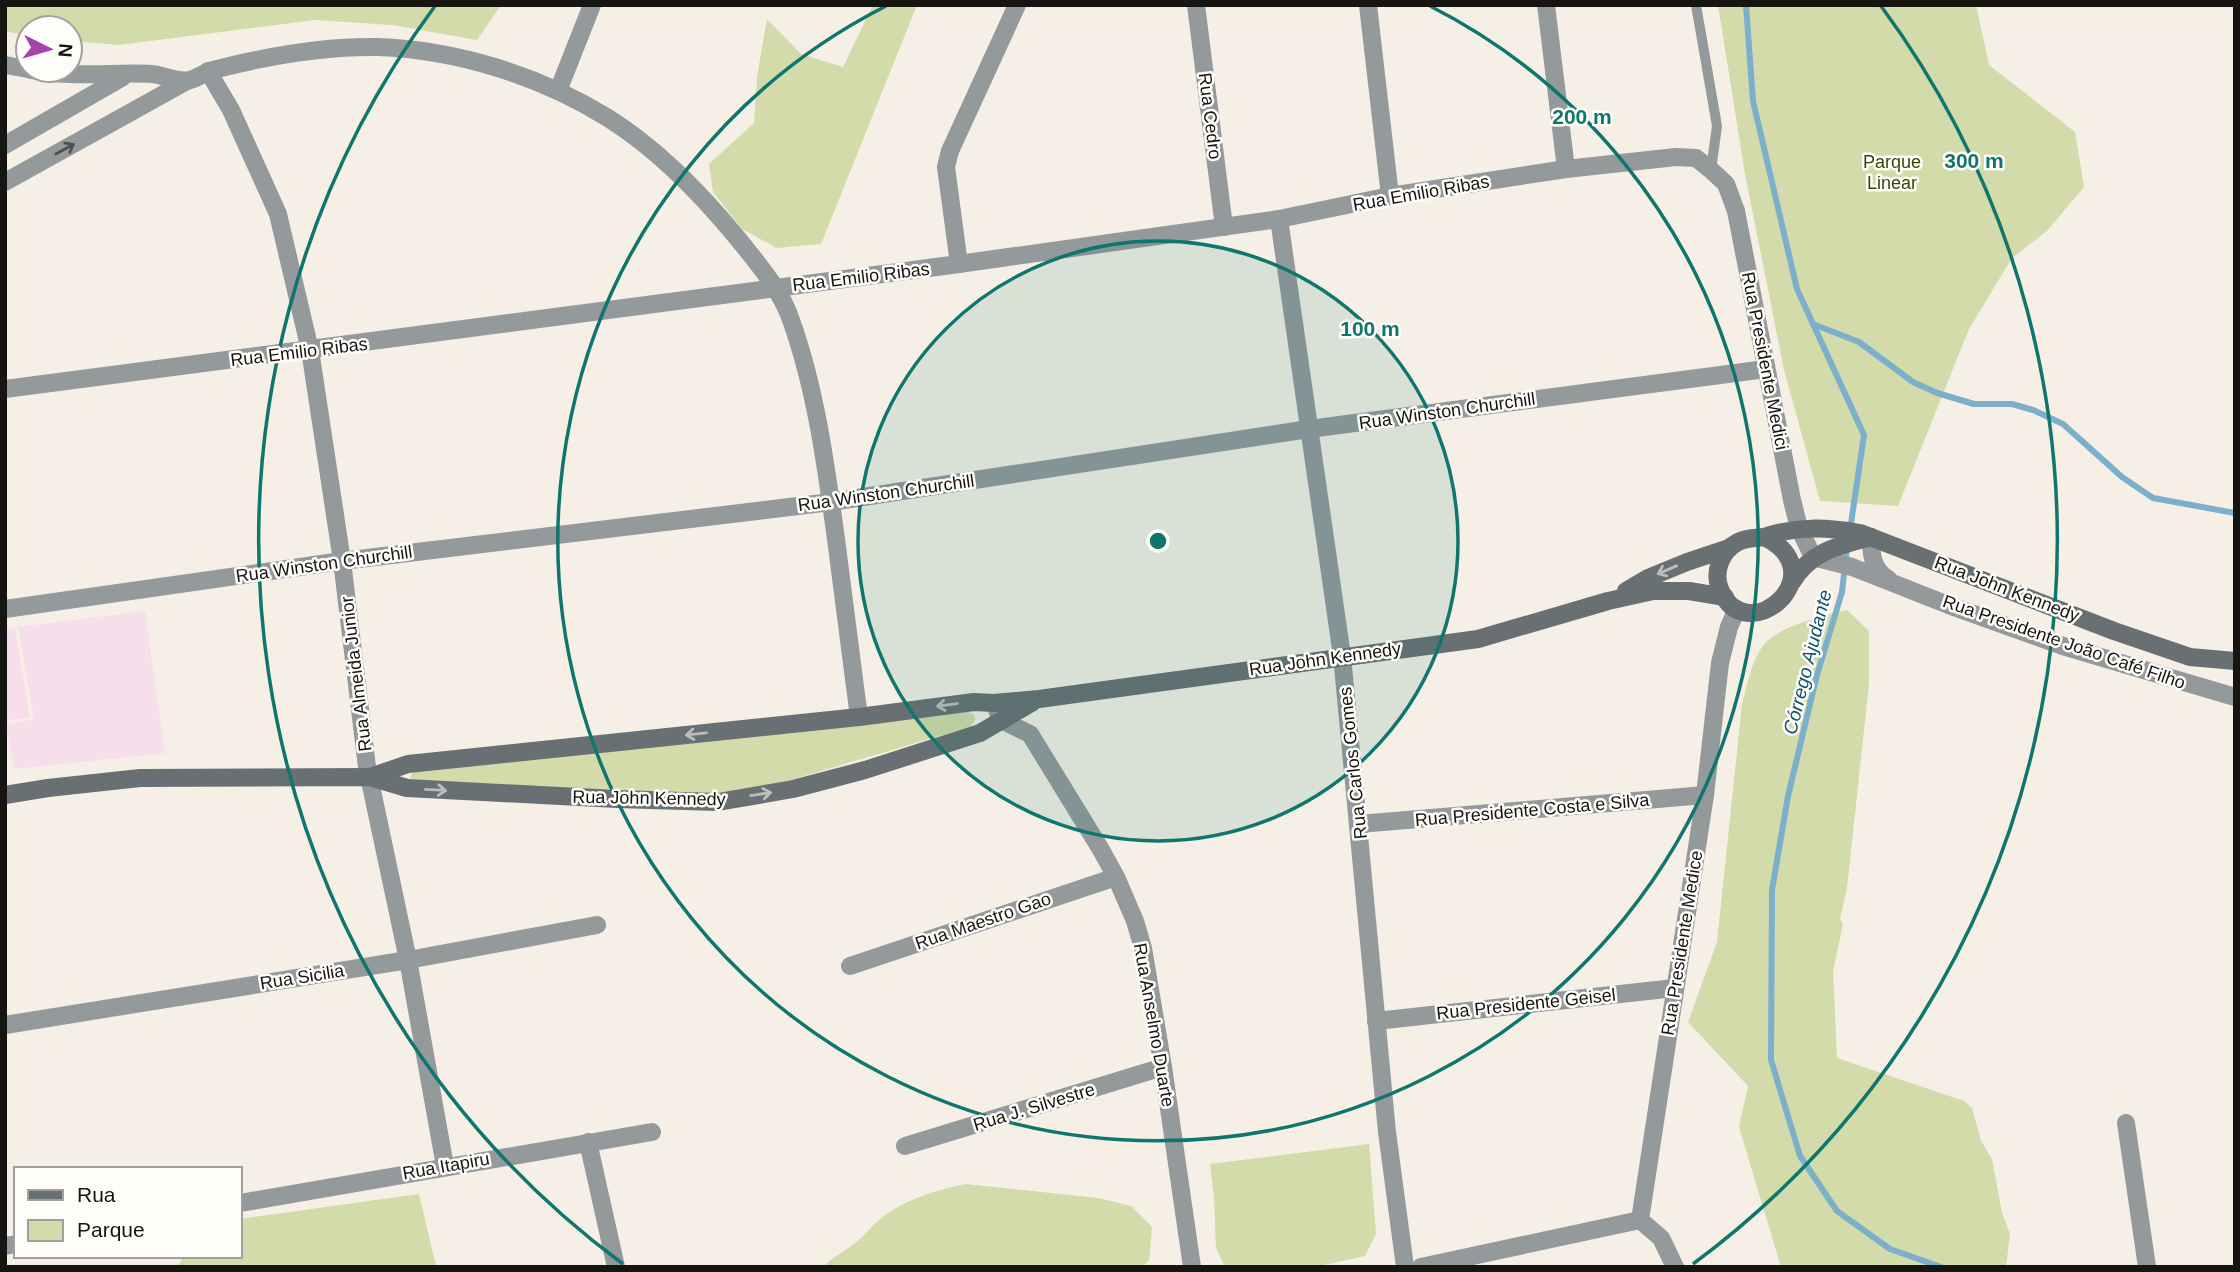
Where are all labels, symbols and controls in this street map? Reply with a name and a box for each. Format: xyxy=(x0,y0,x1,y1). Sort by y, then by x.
north arrow xyxy=(14,14,84,84)
text: N xyxy=(54,43,76,58)
street label: Rua Cedro xyxy=(1195,72,1225,160)
text: 200 m xyxy=(1552,105,1612,128)
one-way arrow xyxy=(54,142,75,155)
text: 300 m xyxy=(1944,149,2004,172)
park label: Parque Linear xyxy=(1863,152,1921,193)
street label: Rua Emilio Ribas xyxy=(1351,171,1491,215)
street label: Rua Emilio Ribas xyxy=(791,259,931,295)
street label: Rua Presidente Medici xyxy=(1738,270,1792,452)
text: 100 m xyxy=(1340,317,1400,340)
street label: Rua Emilio Ribas xyxy=(229,334,369,370)
street label: Rua Winston Churchill xyxy=(1357,389,1537,433)
street label: Rua Winston Churchill xyxy=(796,471,976,515)
centre of rings xyxy=(1146,529,1170,553)
street label: Rua Winston Churchill xyxy=(234,542,414,586)
street label: Rua John Kennedy xyxy=(1932,552,2082,626)
one-way arrow xyxy=(1656,565,1678,578)
water label: Córrego Ajudante xyxy=(1779,588,1836,737)
street label: Rua Presidente João Café Filho xyxy=(1940,591,2188,693)
street label: Rua Almeida Junior xyxy=(337,595,375,753)
street label: Rua John Kennedy xyxy=(1248,638,1402,680)
street label: Rua Carlos Gomes xyxy=(1335,686,1371,840)
one-way arrow xyxy=(936,699,958,712)
one-way arrow xyxy=(685,728,708,741)
one-way arrow xyxy=(424,783,447,796)
street label: Rua John Kennedy xyxy=(572,787,726,809)
one-way arrow xyxy=(749,787,772,800)
street label: Rua Presidente Costa e Silva xyxy=(1414,790,1651,830)
street label: Rua Presidente Medice xyxy=(1657,849,1707,1037)
street label: Rua Maestro Gao xyxy=(913,888,1053,954)
street label: Rua Anselmo Duarte xyxy=(1130,941,1178,1109)
street label: Rua Sicilia xyxy=(258,960,347,994)
street label: Rua Presidente Geisel xyxy=(1435,985,1617,1023)
street label: Rua J. Silvestre xyxy=(971,1079,1097,1135)
street label: Rua Itapiru xyxy=(401,1149,491,1183)
legend xyxy=(14,1167,242,1258)
text: Rua xyxy=(77,1183,116,1206)
text: Parque xyxy=(77,1218,145,1241)

